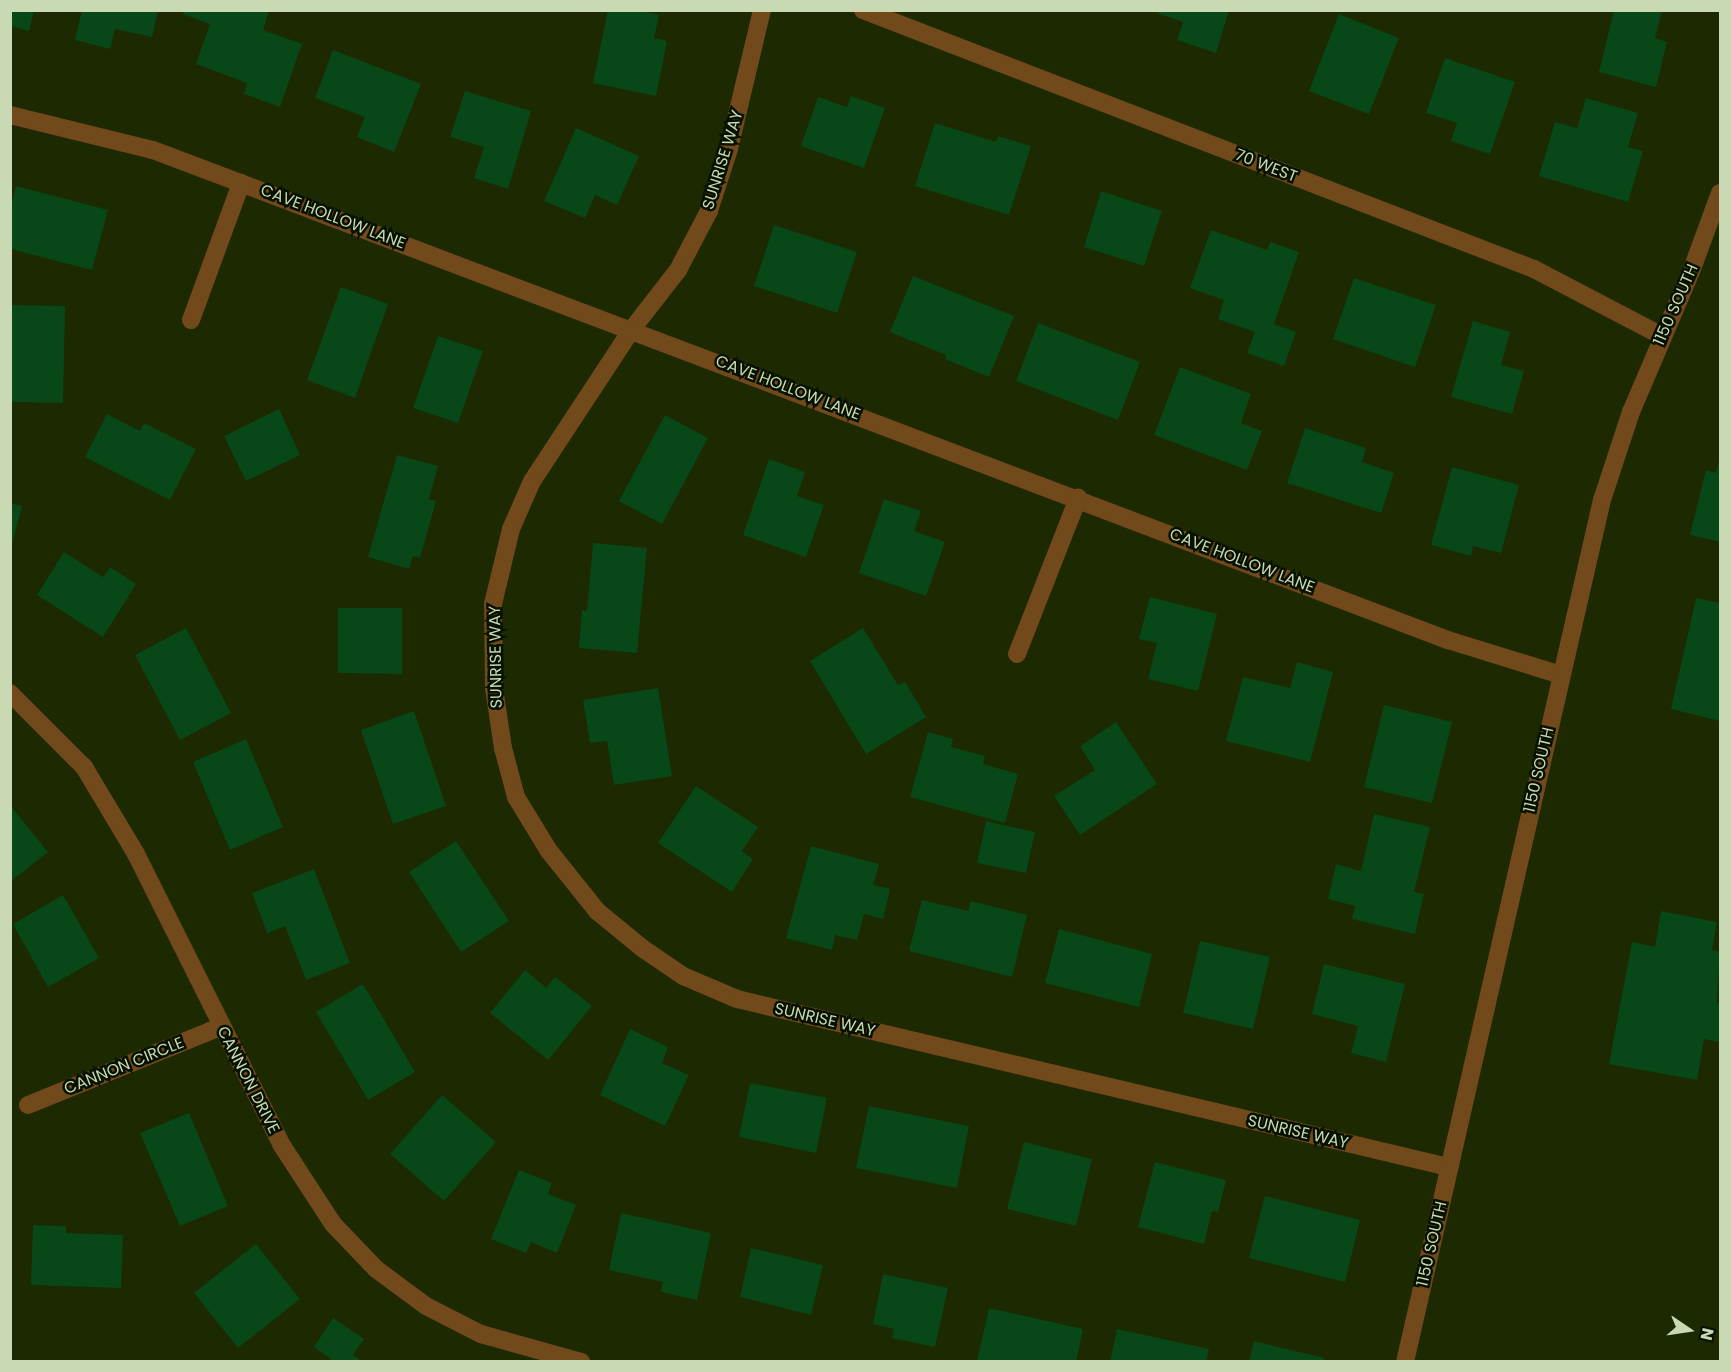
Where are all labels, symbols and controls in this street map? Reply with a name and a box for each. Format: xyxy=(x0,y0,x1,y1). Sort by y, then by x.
street label: SUNRISE WAY xyxy=(699,108,747,212)
street label: 70 WEST xyxy=(1232,145,1300,187)
street label: CAVE HOLLOW LANE xyxy=(258,181,408,253)
street label: 1150 SOUTH xyxy=(1650,261,1702,349)
street label: CAVE HOLLOW LANE xyxy=(713,352,863,424)
street label: CAVE HOLLOW LANE xyxy=(1167,525,1317,597)
street label: SUNRISE WAY xyxy=(486,605,506,709)
street label: 1150 SOUTH xyxy=(1520,725,1558,815)
street label: SUNRISE WAY xyxy=(773,999,877,1041)
street label: CANNON DRIVE xyxy=(213,1023,283,1137)
street label: CANNON CIRCLE xyxy=(61,1033,187,1099)
street label: SUNRISE WAY xyxy=(1246,1111,1350,1153)
street label: 1150 SOUTH xyxy=(1413,1199,1451,1289)
north arrow xyxy=(1659,1300,1719,1360)
text: N xyxy=(1694,1326,1720,1343)

